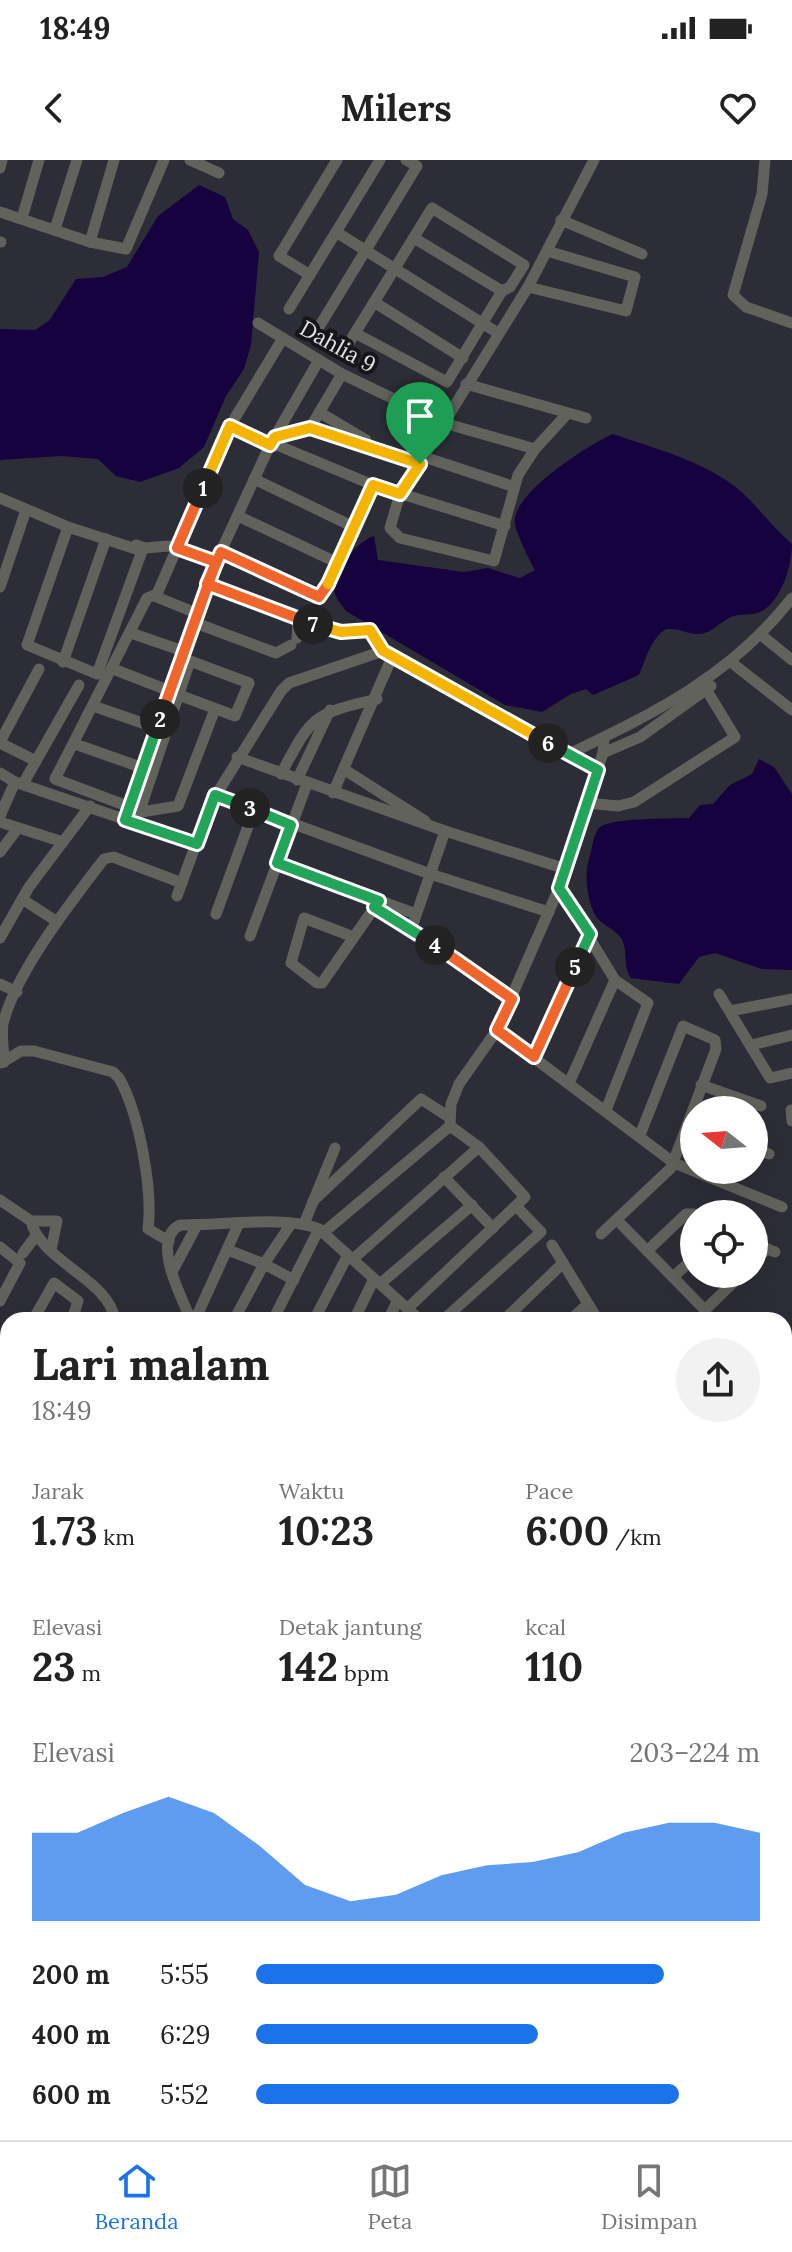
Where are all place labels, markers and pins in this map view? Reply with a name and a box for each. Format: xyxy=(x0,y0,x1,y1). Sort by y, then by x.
pin xyxy=(386,382,454,464)
pin: 1 xyxy=(183,468,223,508)
pin: 7 xyxy=(293,604,333,644)
pin: 2 xyxy=(140,699,180,739)
pin: 6 xyxy=(528,723,568,763)
pin: 3 xyxy=(230,788,270,828)
pin: 4 xyxy=(415,925,455,965)
pin: 5 xyxy=(555,947,595,987)

